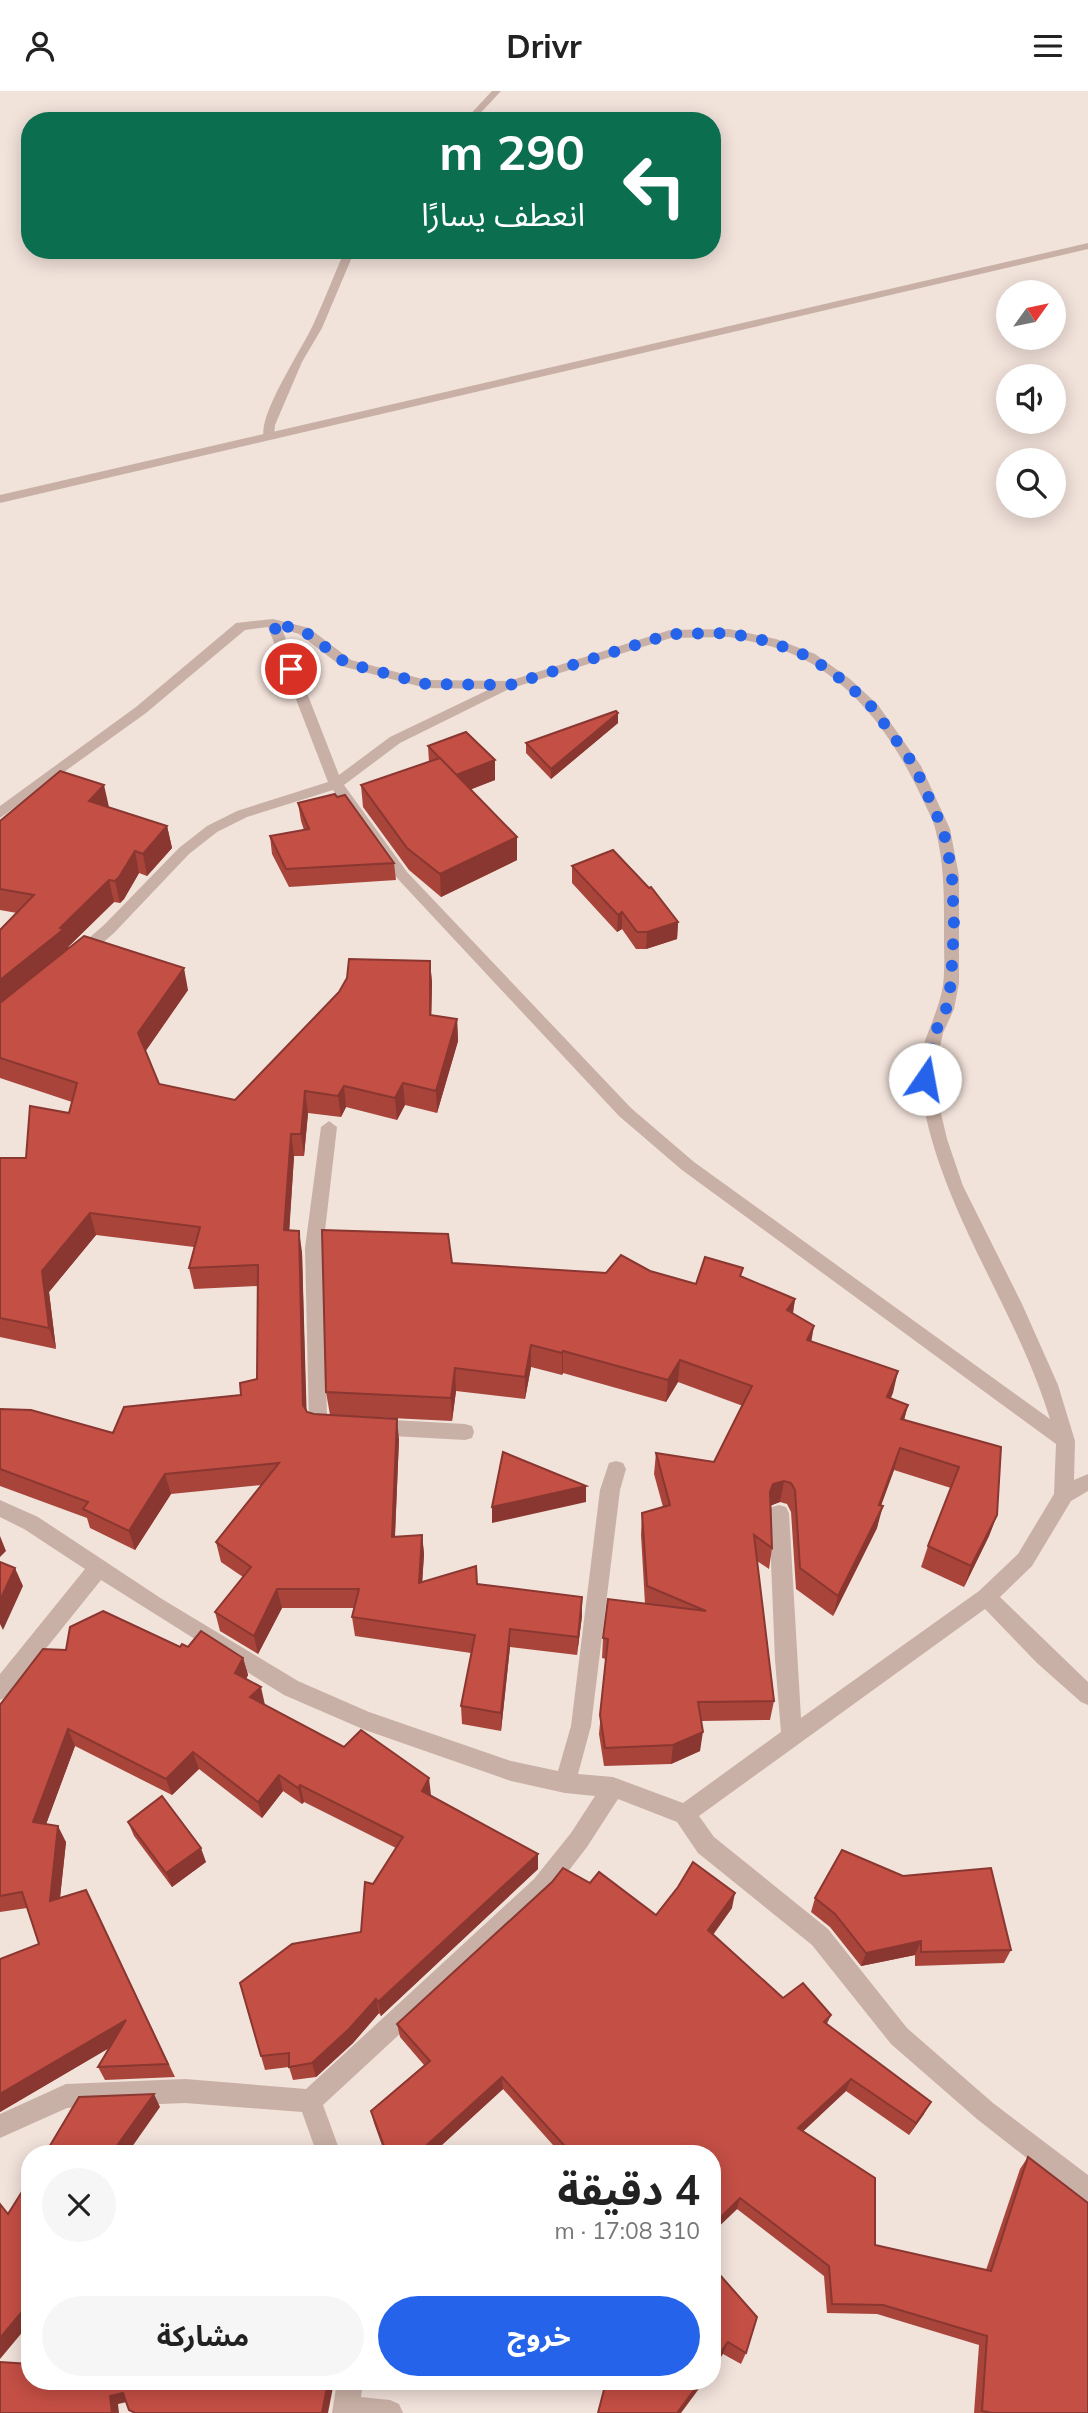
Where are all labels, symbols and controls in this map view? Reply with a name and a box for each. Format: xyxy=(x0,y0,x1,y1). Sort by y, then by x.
text: Drivr xyxy=(506,26,582,66)
icon: person xyxy=(21,27,59,65)
icon: menu xyxy=(1029,27,1067,65)
text: 290 m xyxy=(439,121,585,182)
icon: left xyxy=(609,140,700,231)
text: انعطف يسارًا xyxy=(421,194,585,234)
north arrow xyxy=(996,280,1066,350)
map controls xyxy=(996,280,1066,518)
button: sound xyxy=(996,364,1066,434)
button: search xyxy=(996,448,1066,518)
pin xyxy=(261,639,321,699)
icon: arrive xyxy=(272,650,310,688)
position arrow xyxy=(888,1042,962,1116)
text: 4 دقيقة xyxy=(558,2163,700,2216)
button: close xyxy=(42,2168,116,2242)
text: 310 m · 17:08 xyxy=(555,2216,700,2245)
button: مشاركة xyxy=(42,2296,364,2376)
button: خروج xyxy=(378,2296,700,2376)

